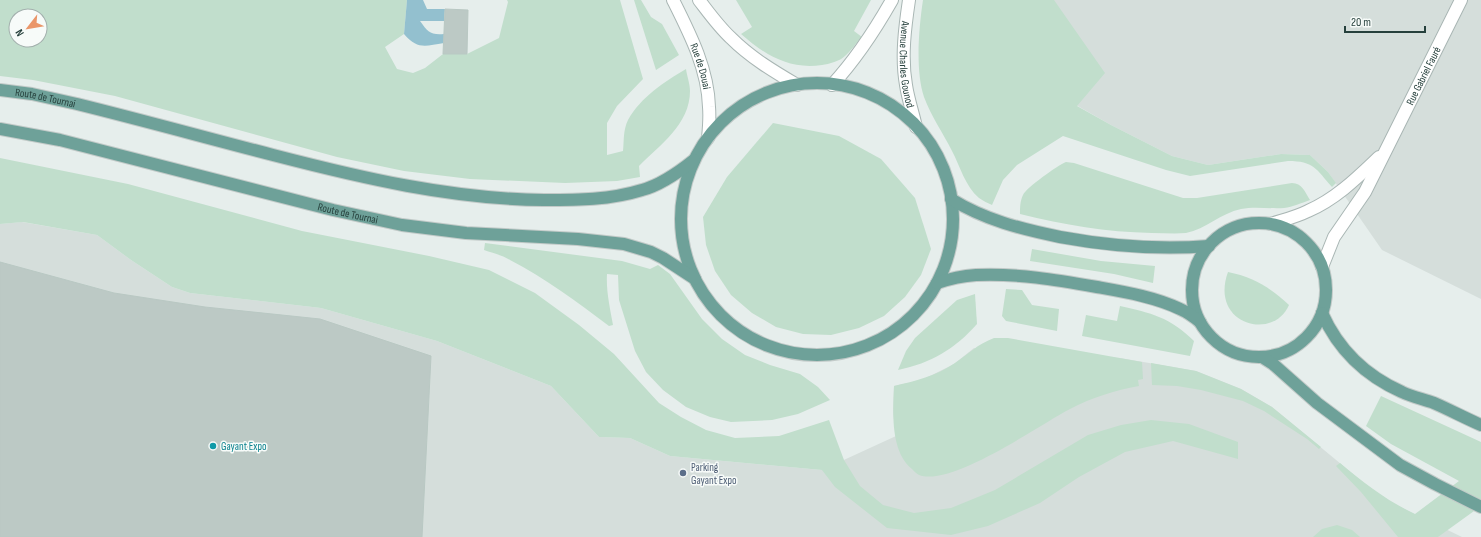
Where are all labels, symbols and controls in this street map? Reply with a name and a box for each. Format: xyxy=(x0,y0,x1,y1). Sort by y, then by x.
north arrow xyxy=(8,8,48,48)
scale bar xyxy=(1345,8,1425,34)
text: 20 m xyxy=(1351,15,1371,30)
street label: Avenue Charles Gounod xyxy=(897,20,917,110)
text: N xyxy=(13,27,27,39)
street label: Rue de Douai xyxy=(688,41,714,90)
street label: Rue Gabriel Fauré xyxy=(1403,44,1443,107)
street label: Route de Tournai xyxy=(14,85,77,110)
street label: Route de Tournai xyxy=(316,200,379,226)
place label: Gayant Expo xyxy=(221,440,267,453)
marker: Gayant Expo xyxy=(208,441,218,451)
place label: Parking Gayant Expo xyxy=(691,461,737,487)
marker: Parking Gayant Expo xyxy=(678,468,688,478)

